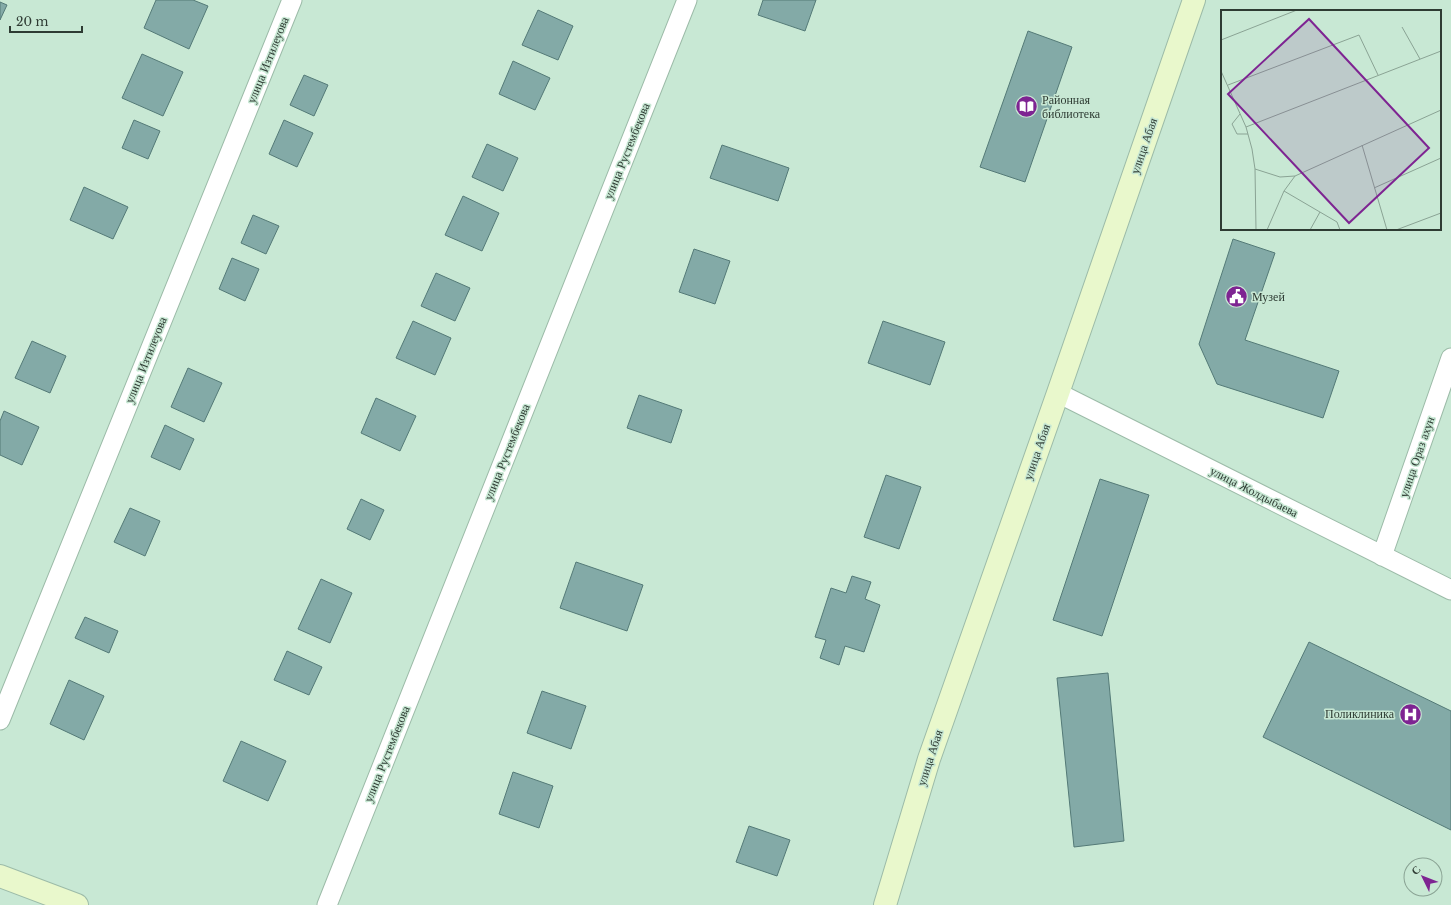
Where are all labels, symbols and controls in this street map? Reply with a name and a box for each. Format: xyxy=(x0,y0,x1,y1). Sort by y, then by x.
scale bar xyxy=(10,8,82,34)
inset map xyxy=(1221,10,1441,230)
text: 20 m xyxy=(16,14,48,29)
street label: улица Изтилеуова xyxy=(243,14,292,105)
place label: Районная библиотека xyxy=(1042,92,1101,121)
library icon: Районная библиотека xyxy=(1013,94,1039,120)
street label: улица Рустембекова xyxy=(600,100,653,201)
street label: улица Абая xyxy=(1127,115,1160,176)
public building icon: Музей xyxy=(1224,284,1250,310)
place label: Музей xyxy=(1252,289,1285,304)
street label: улица Изтилеуова xyxy=(121,314,170,405)
street label: улица Рустембекова xyxy=(480,401,533,502)
street label: улица Ораз ахун xyxy=(1396,414,1438,499)
street label: улица Абая xyxy=(1020,421,1053,482)
street label: улица Жолдыбаева xyxy=(1208,463,1301,521)
hospital icon: Поликлиника xyxy=(1397,701,1423,727)
street label: улица Рустембекова xyxy=(360,703,413,804)
place label: Поликлиника xyxy=(1325,706,1395,721)
street label: улица Абая xyxy=(913,727,946,788)
north arrow xyxy=(1403,857,1443,897)
text: С xyxy=(1408,862,1424,878)

